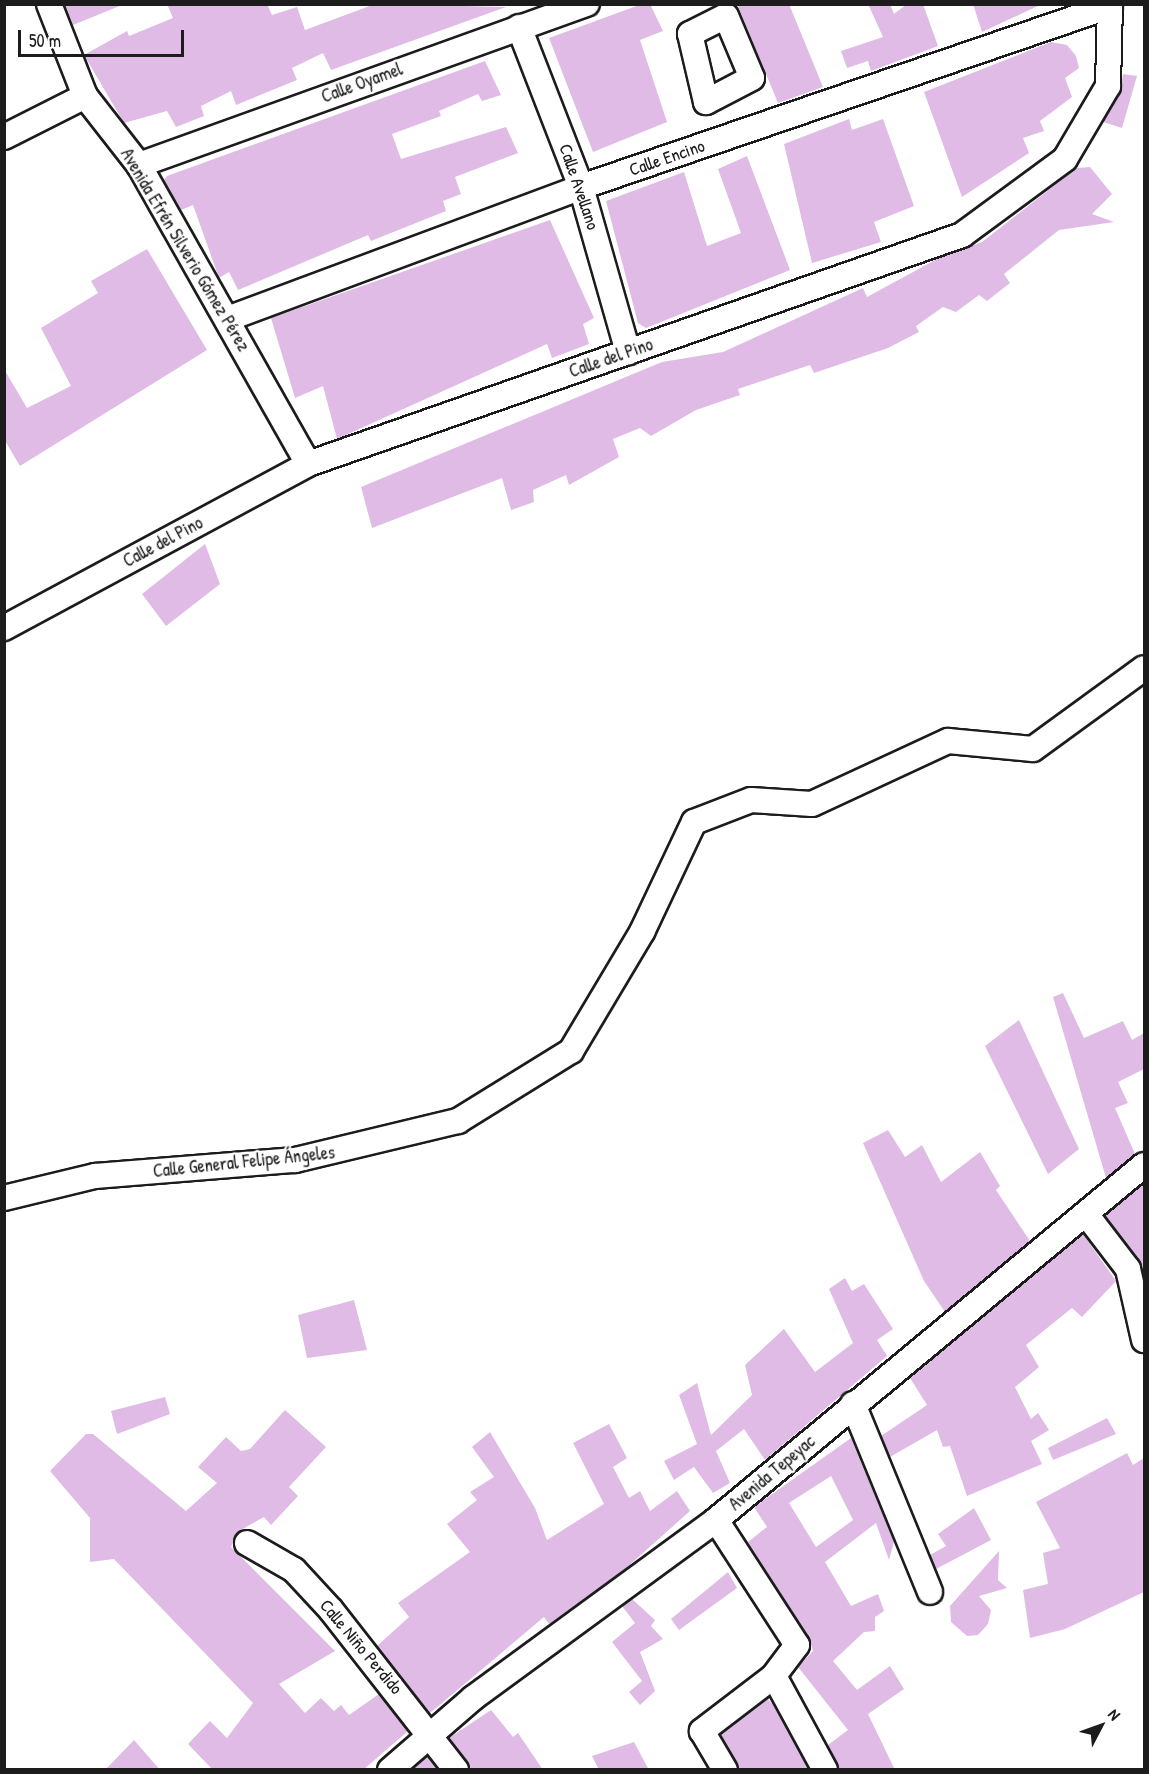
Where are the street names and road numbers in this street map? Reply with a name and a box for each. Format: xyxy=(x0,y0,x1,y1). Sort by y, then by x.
street label: Calle Oyamel xyxy=(318,58,406,108)
street label: Calle Encino xyxy=(626,135,708,181)
street label: Calle Avellano xyxy=(554,141,604,233)
street label: Avenida Efrén Silverio Gómez Pérez xyxy=(116,145,254,355)
street label: Calle del Pino xyxy=(566,334,656,382)
street label: Calle del Pino xyxy=(119,512,207,572)
street label: Calle General Felipe Ángeles xyxy=(152,1142,336,1182)
street label: Avenida Tepeyac xyxy=(725,1431,819,1515)
street label: Calle Niño Perdido xyxy=(315,1595,407,1699)

